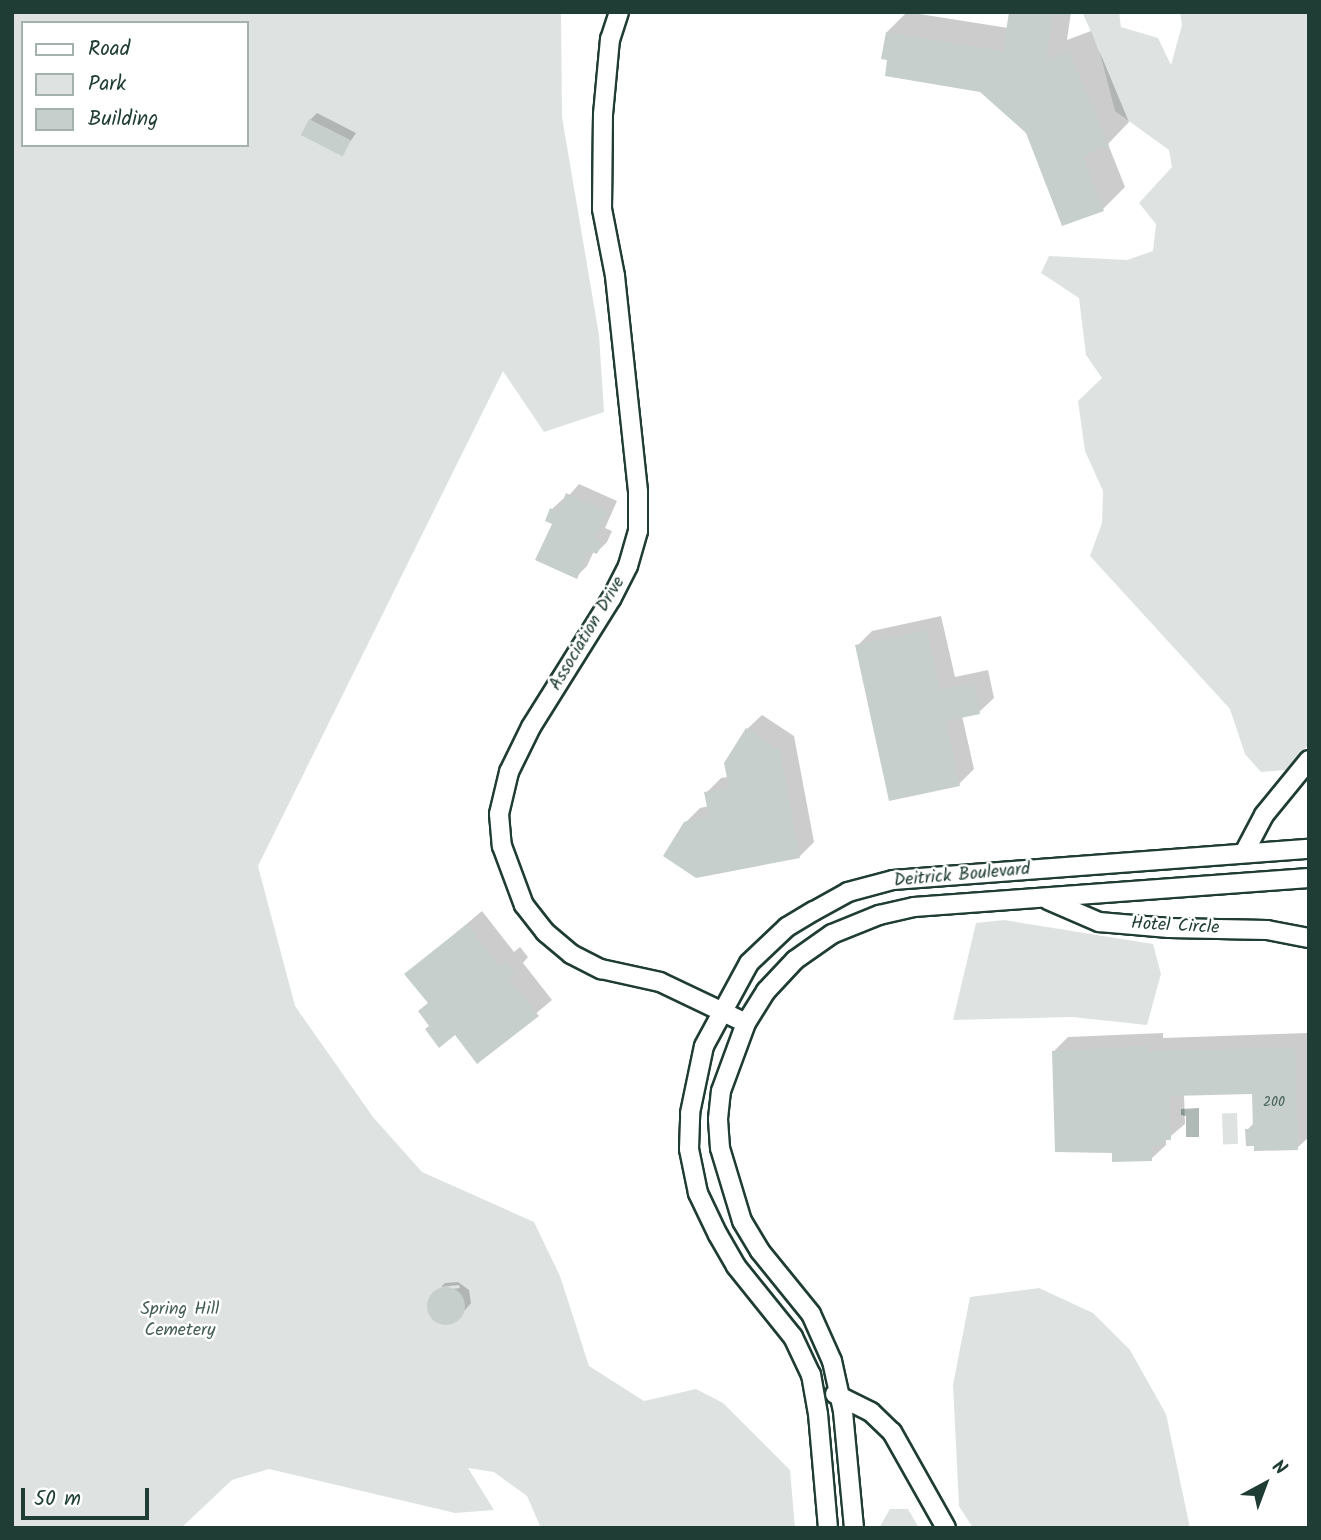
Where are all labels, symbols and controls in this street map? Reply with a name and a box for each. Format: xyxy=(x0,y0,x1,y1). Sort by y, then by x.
legend xyxy=(21,21,248,147)
text: Road xyxy=(88,33,130,66)
text: Park xyxy=(88,68,126,101)
text: Building xyxy=(88,103,158,136)
street label: Association Drive xyxy=(546,573,630,695)
street label: Deitrick Boulevard xyxy=(893,859,1031,893)
street label: Hotel Circle xyxy=(1130,914,1220,940)
house number: 200 xyxy=(1263,1094,1285,1110)
park label: Spring Hill Cemetery xyxy=(141,1300,219,1342)
north arrow xyxy=(1230,1449,1300,1519)
text: N xyxy=(1264,1453,1293,1483)
scale bar xyxy=(24,1474,152,1518)
text: 50 m xyxy=(34,1483,81,1516)

